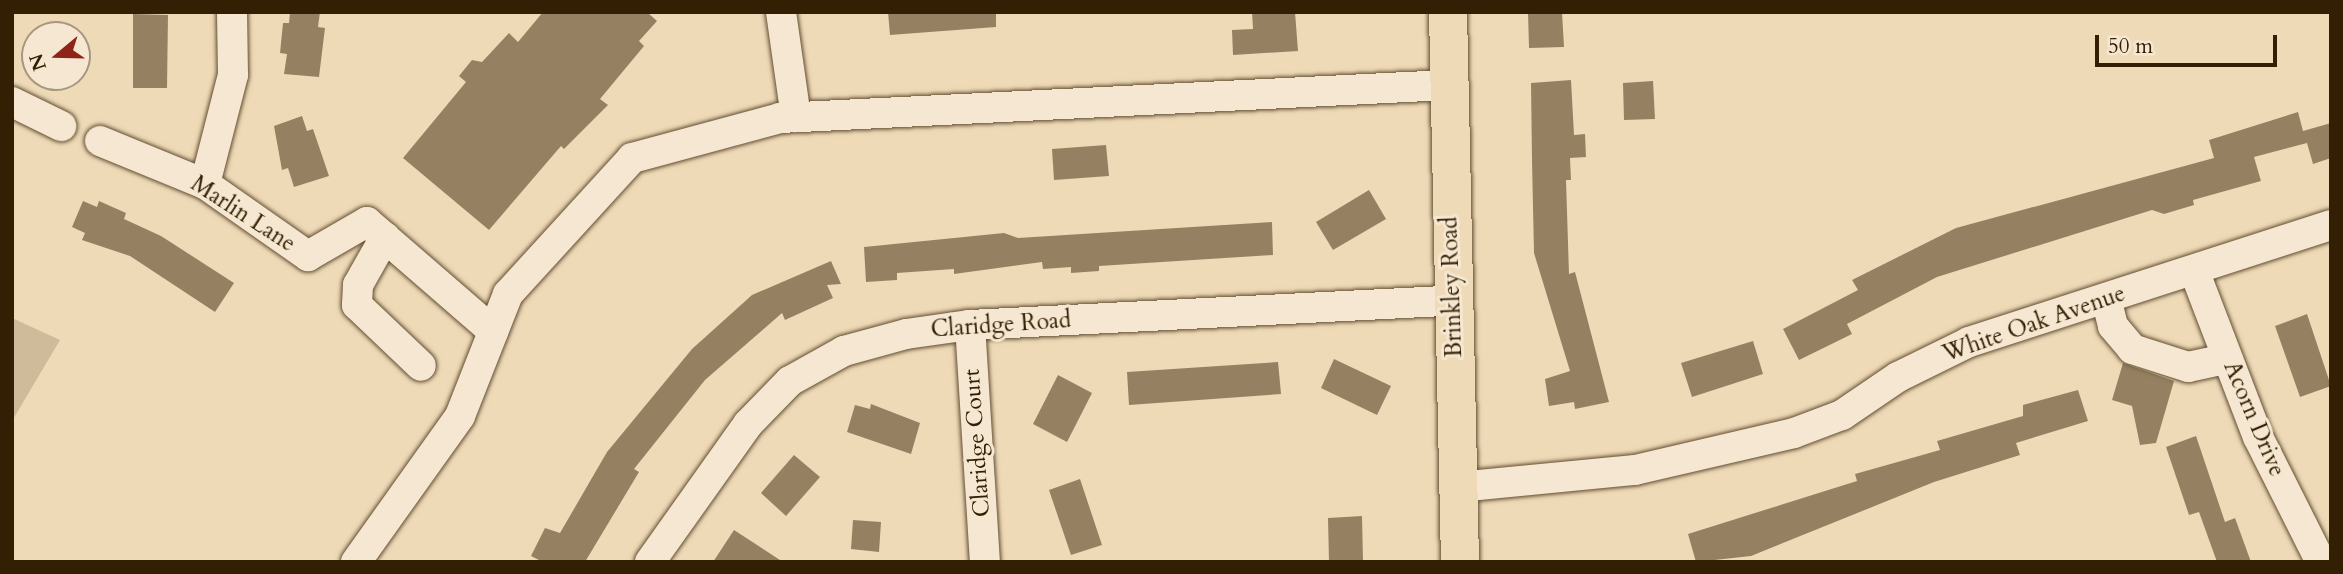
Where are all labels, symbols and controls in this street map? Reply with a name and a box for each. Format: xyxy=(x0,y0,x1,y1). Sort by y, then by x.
north arrow xyxy=(21,21,91,91)
scale bar xyxy=(2098,21,2280,65)
text: 50 m xyxy=(2108,32,2153,61)
text: N xyxy=(23,50,53,74)
street label: Marlin Lane xyxy=(186,170,300,258)
street label: Brinkley Road xyxy=(1436,216,1468,358)
street label: White Oak Avenue xyxy=(1939,280,2129,368)
street label: Claridge Road xyxy=(930,306,1072,344)
street label: Acorn Drive xyxy=(2217,357,2291,481)
street label: Claridge Court xyxy=(958,368,996,518)

